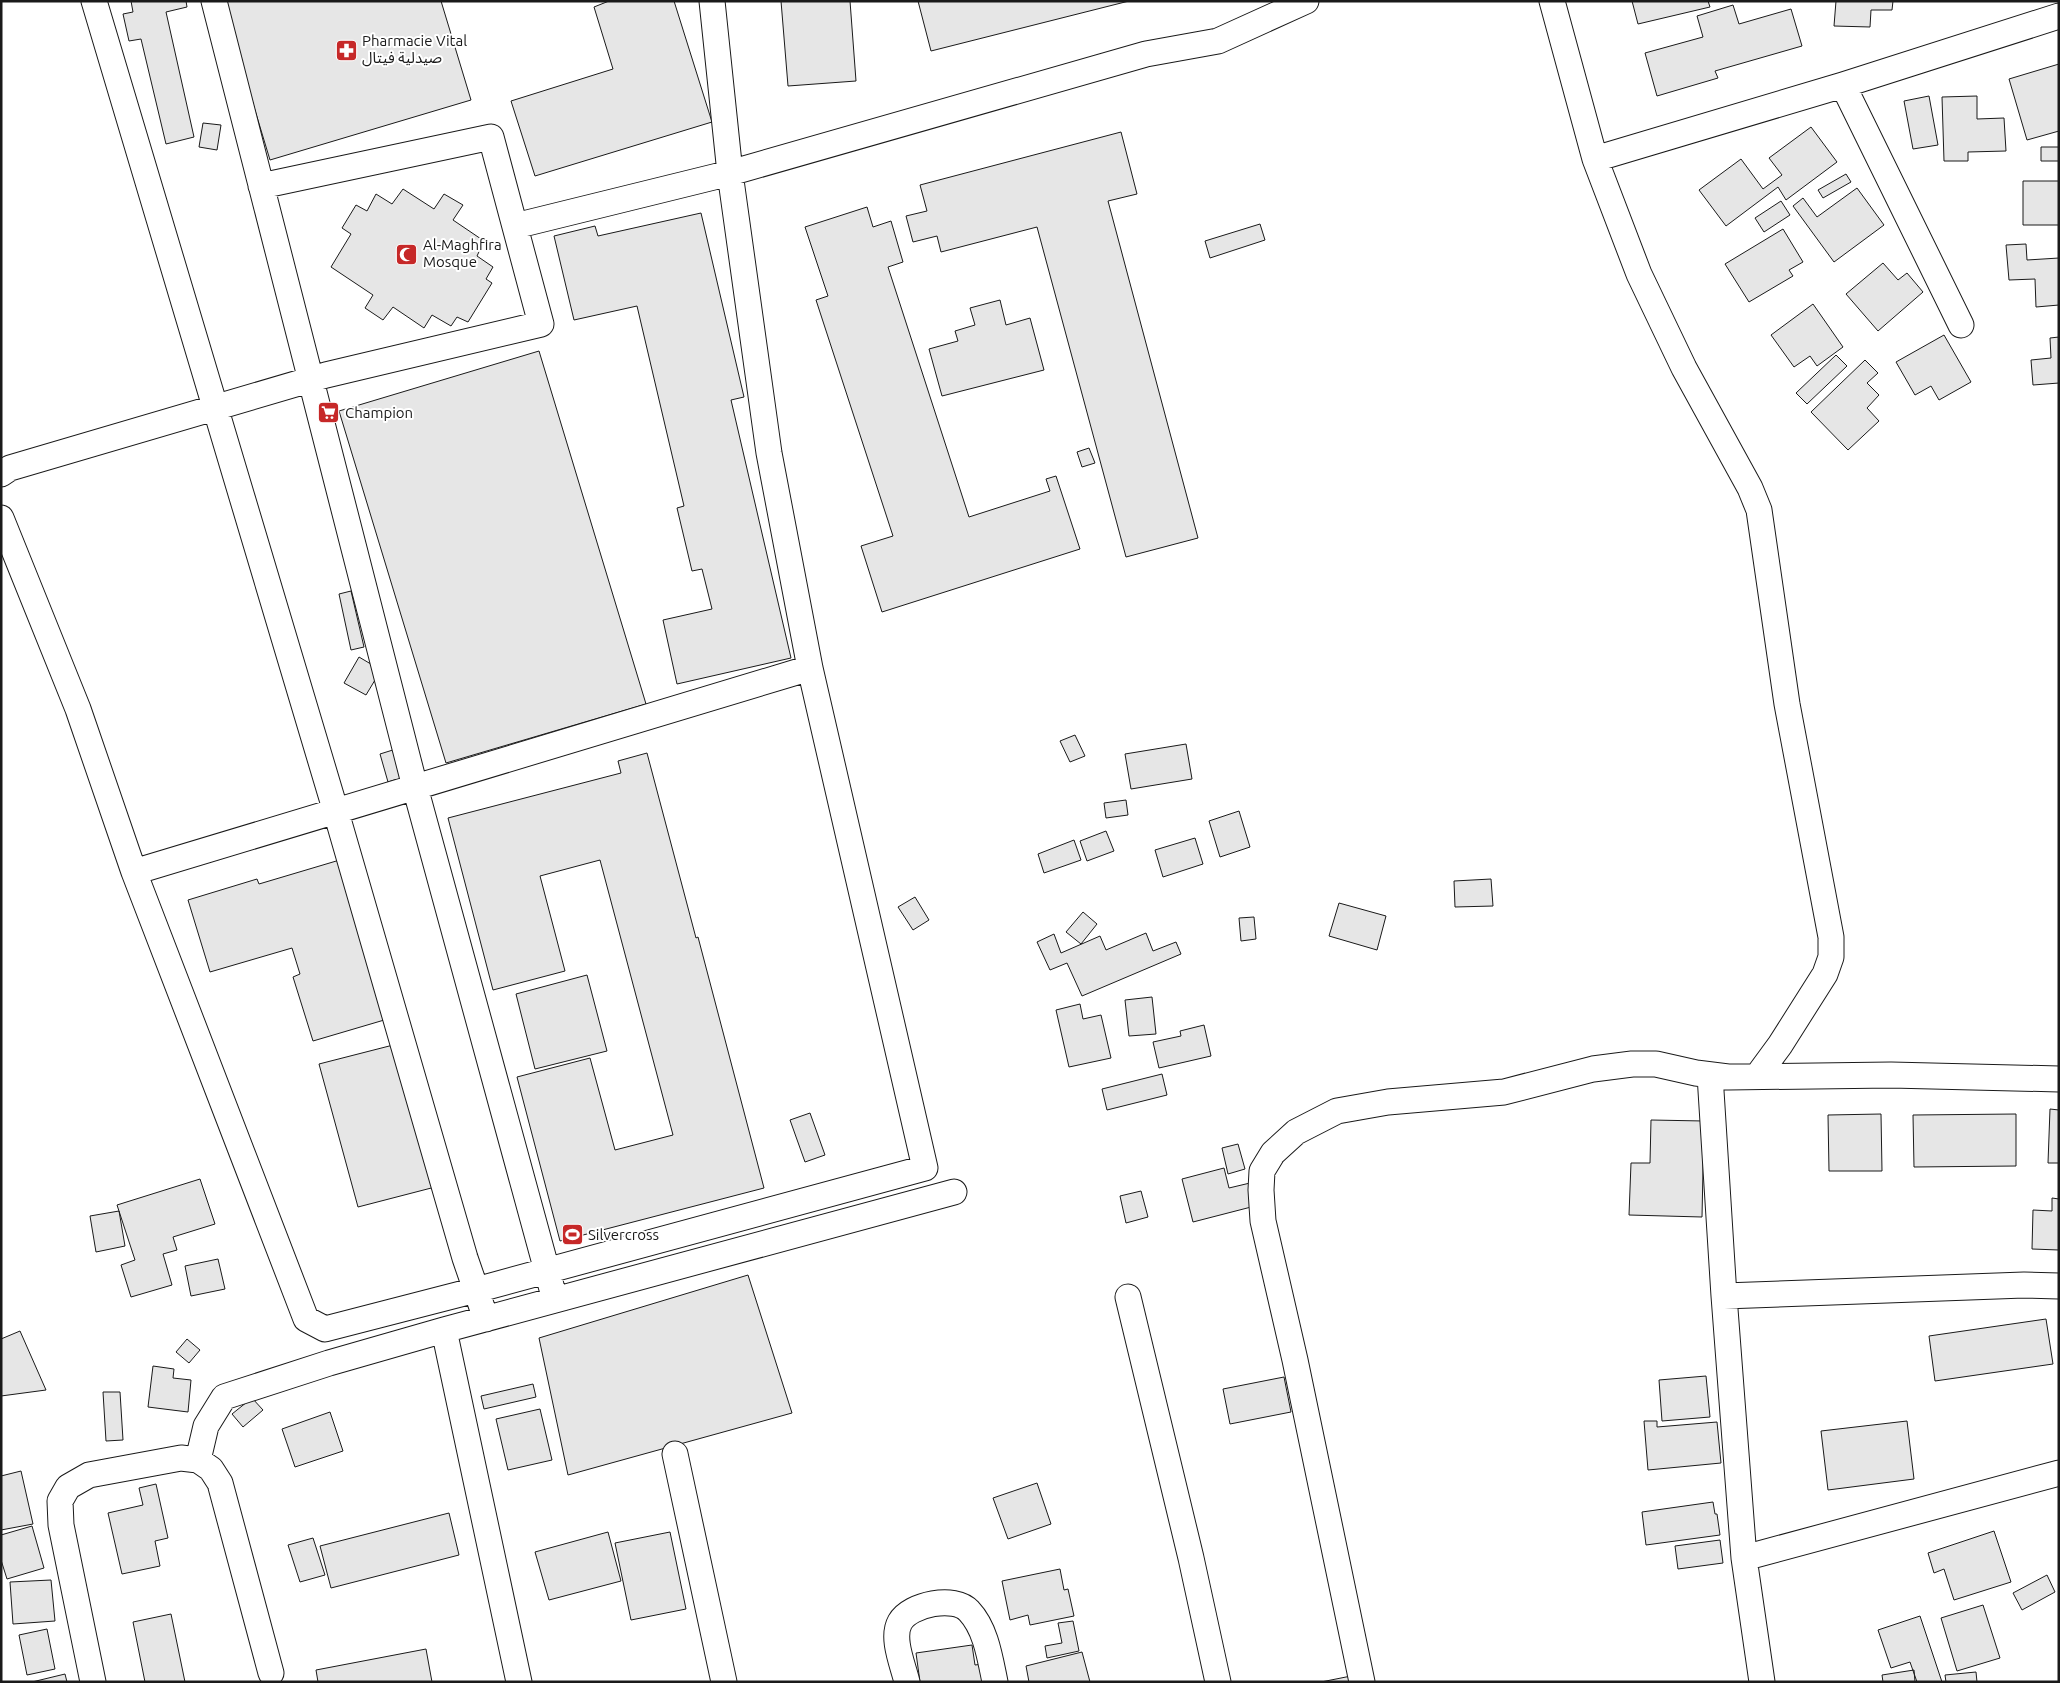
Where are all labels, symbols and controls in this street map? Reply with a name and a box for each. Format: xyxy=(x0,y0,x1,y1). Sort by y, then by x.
place label: Pharmacie Vital صيدلية فيتال xyxy=(362,32,467,67)
pharmacy icon: Pharmacie Vital صيدلية فيتال xyxy=(334,38,358,62)
place label: Al-Maghfira Mosque xyxy=(423,236,502,270)
mosque icon: Al-Maghfira Mosque xyxy=(395,242,419,266)
supermarket icon: Champion xyxy=(317,401,341,425)
place label: Champion xyxy=(345,404,413,421)
sports icon: Silvercross xyxy=(560,1223,584,1247)
place label: Silvercross xyxy=(588,1226,659,1243)

